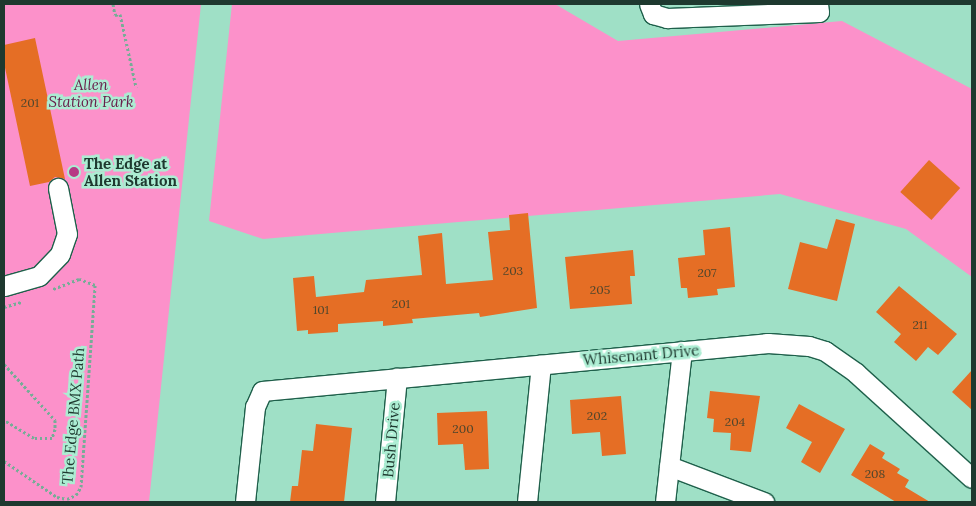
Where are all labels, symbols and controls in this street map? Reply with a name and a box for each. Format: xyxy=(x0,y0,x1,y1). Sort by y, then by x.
park label: Allen Station Park xyxy=(49,75,133,110)
house number: 201 xyxy=(21,96,39,110)
place label: The Edge at Allen Station xyxy=(84,154,177,189)
marker: The Edge at Allen Station xyxy=(68,166,80,178)
house number: 203 xyxy=(503,264,523,278)
house number: 207 xyxy=(697,266,717,280)
house number: 205 xyxy=(590,283,610,297)
house number: 201 xyxy=(392,297,410,311)
house number: 101 xyxy=(313,303,329,317)
house number: 211 xyxy=(912,318,928,332)
street label: Whisenant Drive xyxy=(582,341,700,369)
street label: The Edge BMX Path xyxy=(58,347,88,485)
street label: Bush Drive xyxy=(379,402,403,478)
house number: 202 xyxy=(587,409,607,423)
house number: 204 xyxy=(725,415,745,429)
house number: 200 xyxy=(452,422,474,436)
house number: 208 xyxy=(865,467,885,481)

